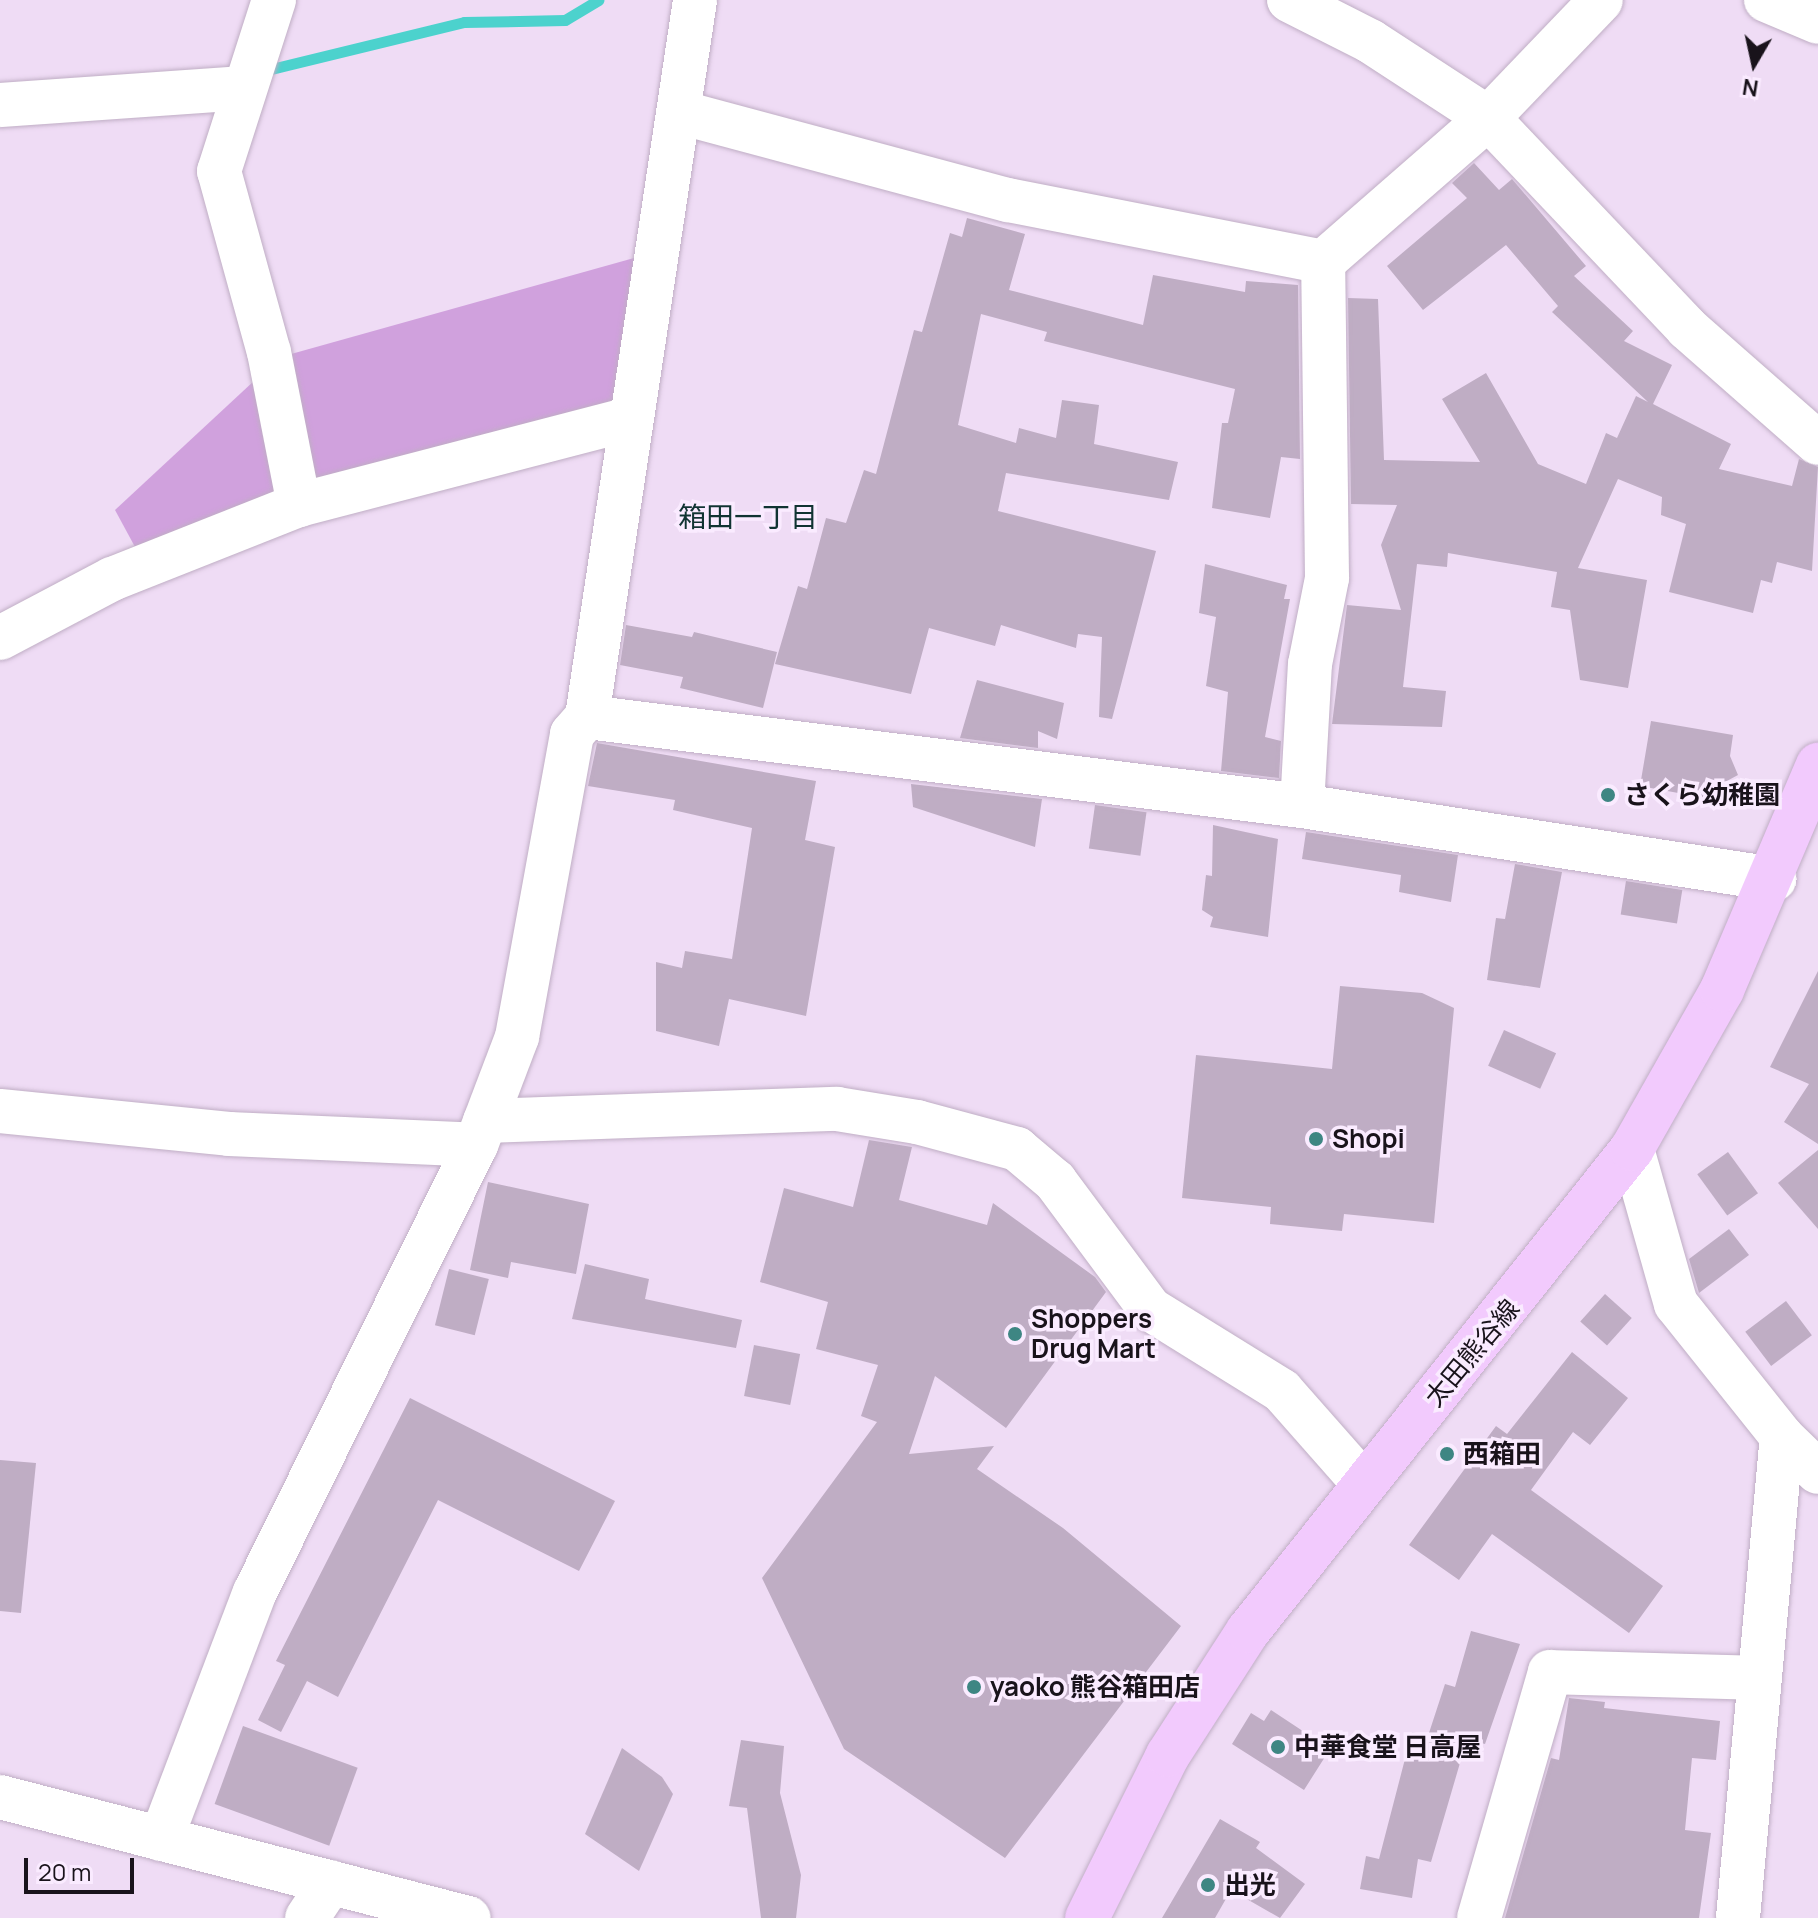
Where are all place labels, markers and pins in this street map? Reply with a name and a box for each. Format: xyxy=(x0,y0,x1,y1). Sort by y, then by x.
place label: さくら幼稚園 xyxy=(1624,779,1780,811)
marker: さくら幼稚園 xyxy=(1599,786,1617,804)
place label: Shopi xyxy=(1332,1123,1405,1155)
marker: Shopi xyxy=(1307,1130,1325,1148)
place label: Shoppers Drug Mart xyxy=(1031,1303,1156,1364)
marker: Shoppers Drug Mart xyxy=(1006,1325,1024,1343)
place label: 西箱田 xyxy=(1463,1438,1541,1470)
marker: 西箱田 xyxy=(1438,1445,1456,1463)
place label: yaoko 熊谷箱田店 xyxy=(990,1671,1200,1703)
marker: yaoko 熊谷箱田店 xyxy=(965,1678,983,1696)
place label: 中華食堂 日高屋 xyxy=(1294,1731,1481,1763)
marker: 中華食堂 日高屋 xyxy=(1269,1738,1287,1756)
place label: 出光 xyxy=(1224,1869,1276,1901)
marker: 出光 xyxy=(1199,1876,1217,1894)

